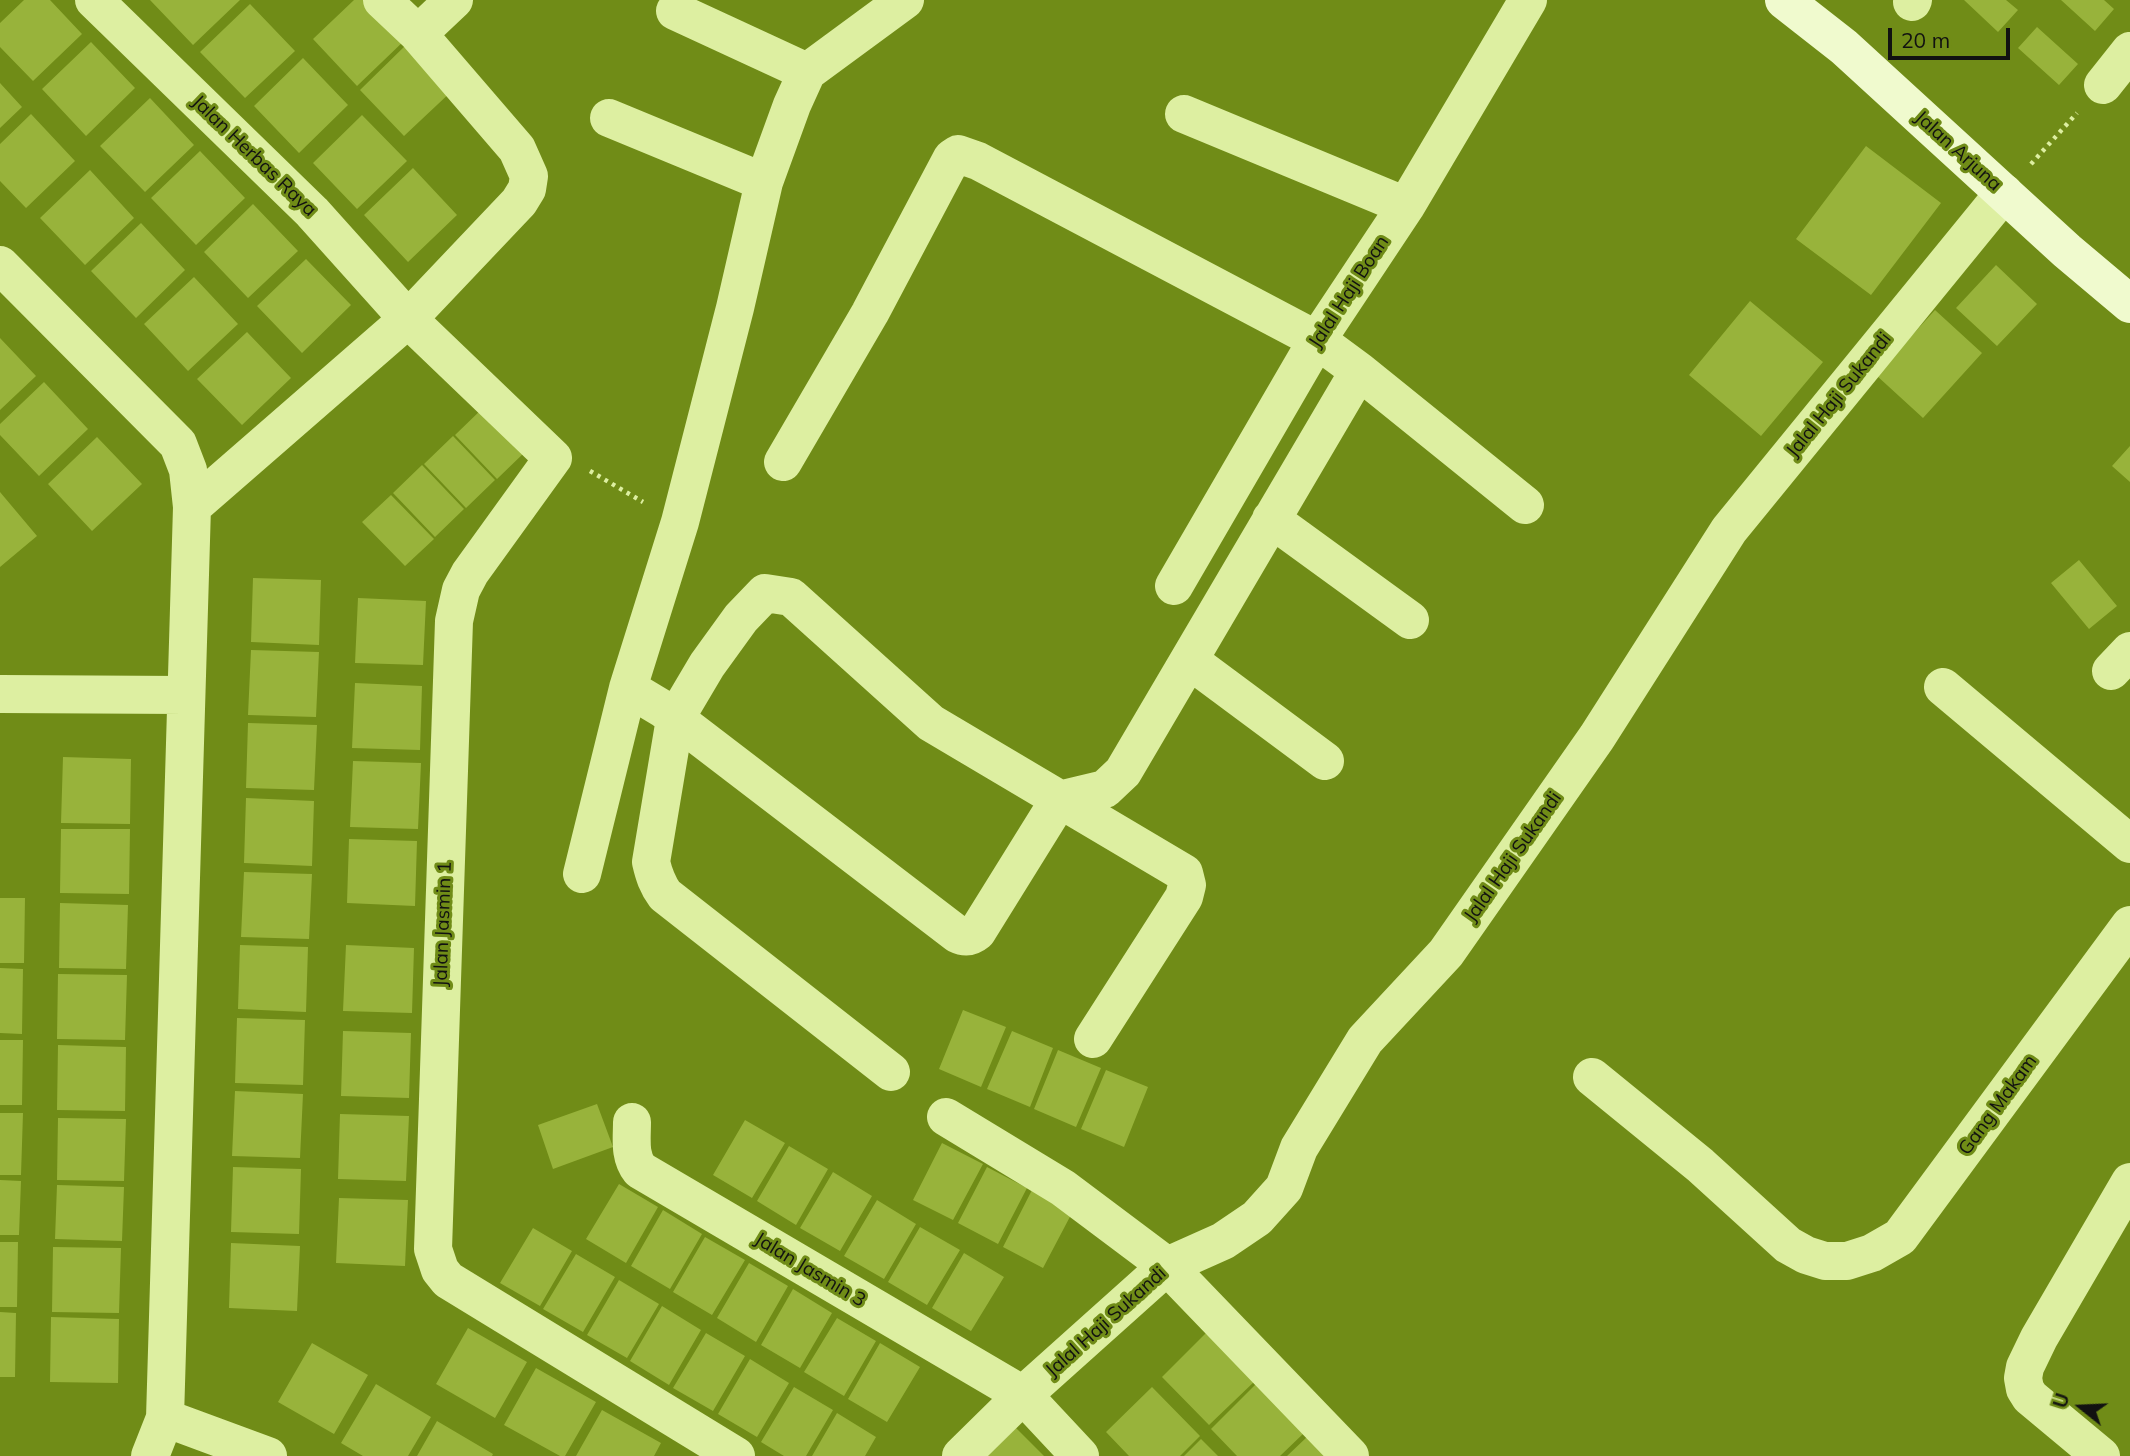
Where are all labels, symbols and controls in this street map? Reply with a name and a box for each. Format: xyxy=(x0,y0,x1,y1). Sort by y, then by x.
scale bar xyxy=(1892,14,2014,58)
text: 20 m xyxy=(1901,27,1950,53)
street label: Jalan Herbas Raya xyxy=(187,91,321,221)
street label: Jalan Arjuna xyxy=(1910,106,2006,196)
street label: Jalal Haji Boan xyxy=(1304,232,1394,352)
street label: Jalal Haji Sukandi xyxy=(1782,328,1896,462)
street label: Jalal Haji Sukandi xyxy=(1460,787,1566,927)
street label: Jalan Jasmin 1 xyxy=(429,861,457,987)
street label: Gang Makam xyxy=(1954,1050,2042,1160)
street label: Jalan Jasmin 3 xyxy=(750,1228,870,1312)
street label: Jalal Haji Sukandi xyxy=(1041,1262,1171,1382)
north arrow xyxy=(2046,1372,2116,1442)
text: U xyxy=(2047,1390,2075,1411)

